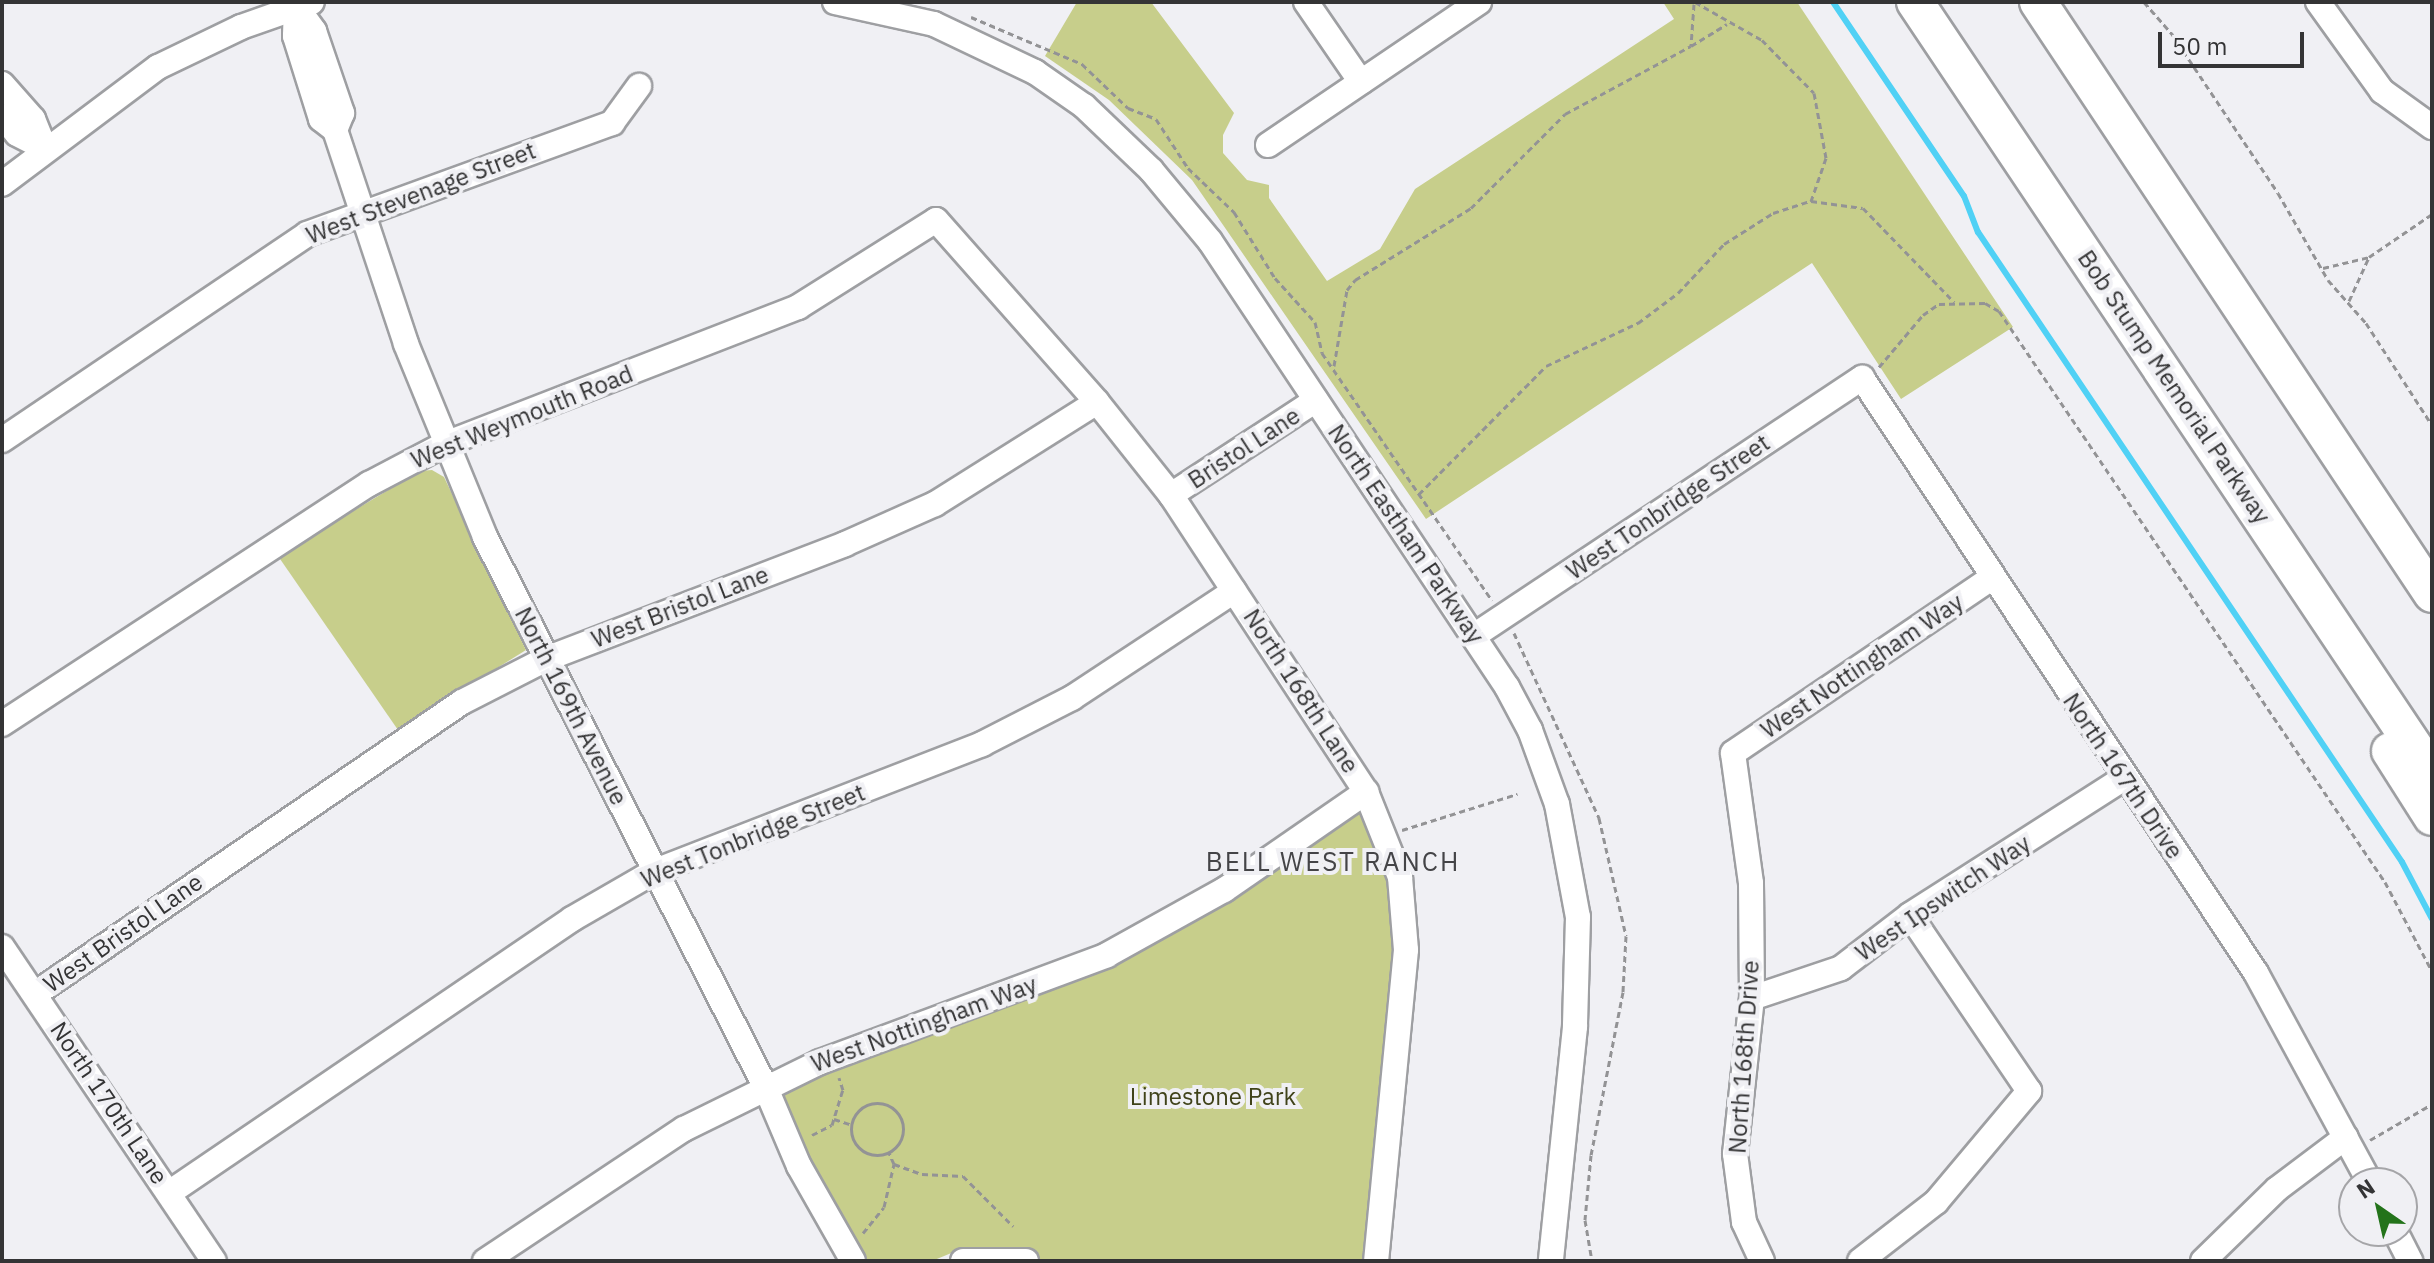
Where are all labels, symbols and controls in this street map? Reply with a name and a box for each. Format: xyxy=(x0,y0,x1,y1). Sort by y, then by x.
scale bar xyxy=(2162,16,2308,66)
text: 50 m xyxy=(2172,30,2227,62)
street label: West Stevenage Street xyxy=(302,136,540,250)
street label: Bob Stump Memorial Parkway xyxy=(2072,245,2276,529)
street label: West Weymouth Road xyxy=(407,359,637,475)
street label: Bristol Lane xyxy=(1183,401,1305,495)
street label: North Eastham Parkway xyxy=(1322,419,1490,649)
street label: West Tonbridge Street xyxy=(1561,428,1775,586)
street label: West Bristol Lane xyxy=(587,560,773,654)
street label: West Nottingham Way xyxy=(1755,588,1969,744)
street label: North 169th Avenue xyxy=(509,602,633,810)
street label: North 168th Lane xyxy=(1237,604,1365,778)
street label: North 167th Drive xyxy=(2057,688,2189,864)
street label: West Tonbridge Street xyxy=(637,778,869,894)
street label: West Ipswitch Way xyxy=(1850,829,2036,967)
district label: BELL WEST RANCH xyxy=(1206,846,1460,878)
street label: West Bristol Lane xyxy=(38,867,208,999)
street label: North 168th Drive xyxy=(1723,959,1765,1155)
street label: West Nottingham Way xyxy=(807,970,1041,1078)
street label: North 170th Lane xyxy=(44,1016,174,1190)
park label: Limestone Park xyxy=(1130,1083,1296,1111)
north arrow xyxy=(2338,1167,2418,1247)
text: N xyxy=(2351,1172,2380,1205)

